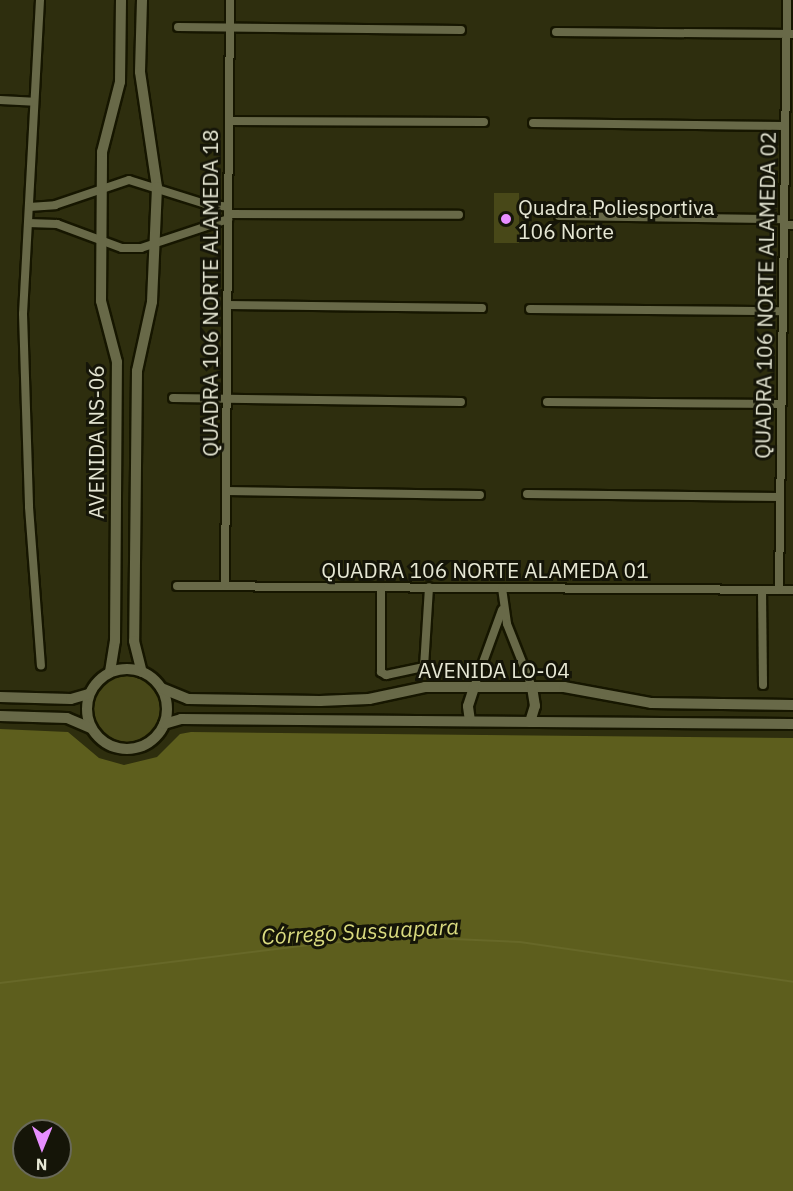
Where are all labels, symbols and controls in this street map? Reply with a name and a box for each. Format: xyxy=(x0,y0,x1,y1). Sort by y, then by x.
street label: QUADRA 106 NORTE ALAMEDA 18 xyxy=(197,129,223,457)
street label: QUADRA 106 NORTE ALAMEDA 02 xyxy=(750,131,780,459)
place label: Quadra Poliesportiva 106 Norte xyxy=(518,194,714,244)
marker: Quadra Poliesportiva 106 Norte xyxy=(499,212,513,226)
street label: AVENIDA NS-06 xyxy=(83,365,109,519)
street label: QUADRA 106 NORTE ALAMEDA 01 xyxy=(321,557,649,583)
street label: AVENIDA LO-04 xyxy=(418,657,570,683)
water label: Córrego Sussuapara xyxy=(261,913,459,949)
north arrow xyxy=(12,1119,72,1179)
text: N xyxy=(36,1155,48,1175)

